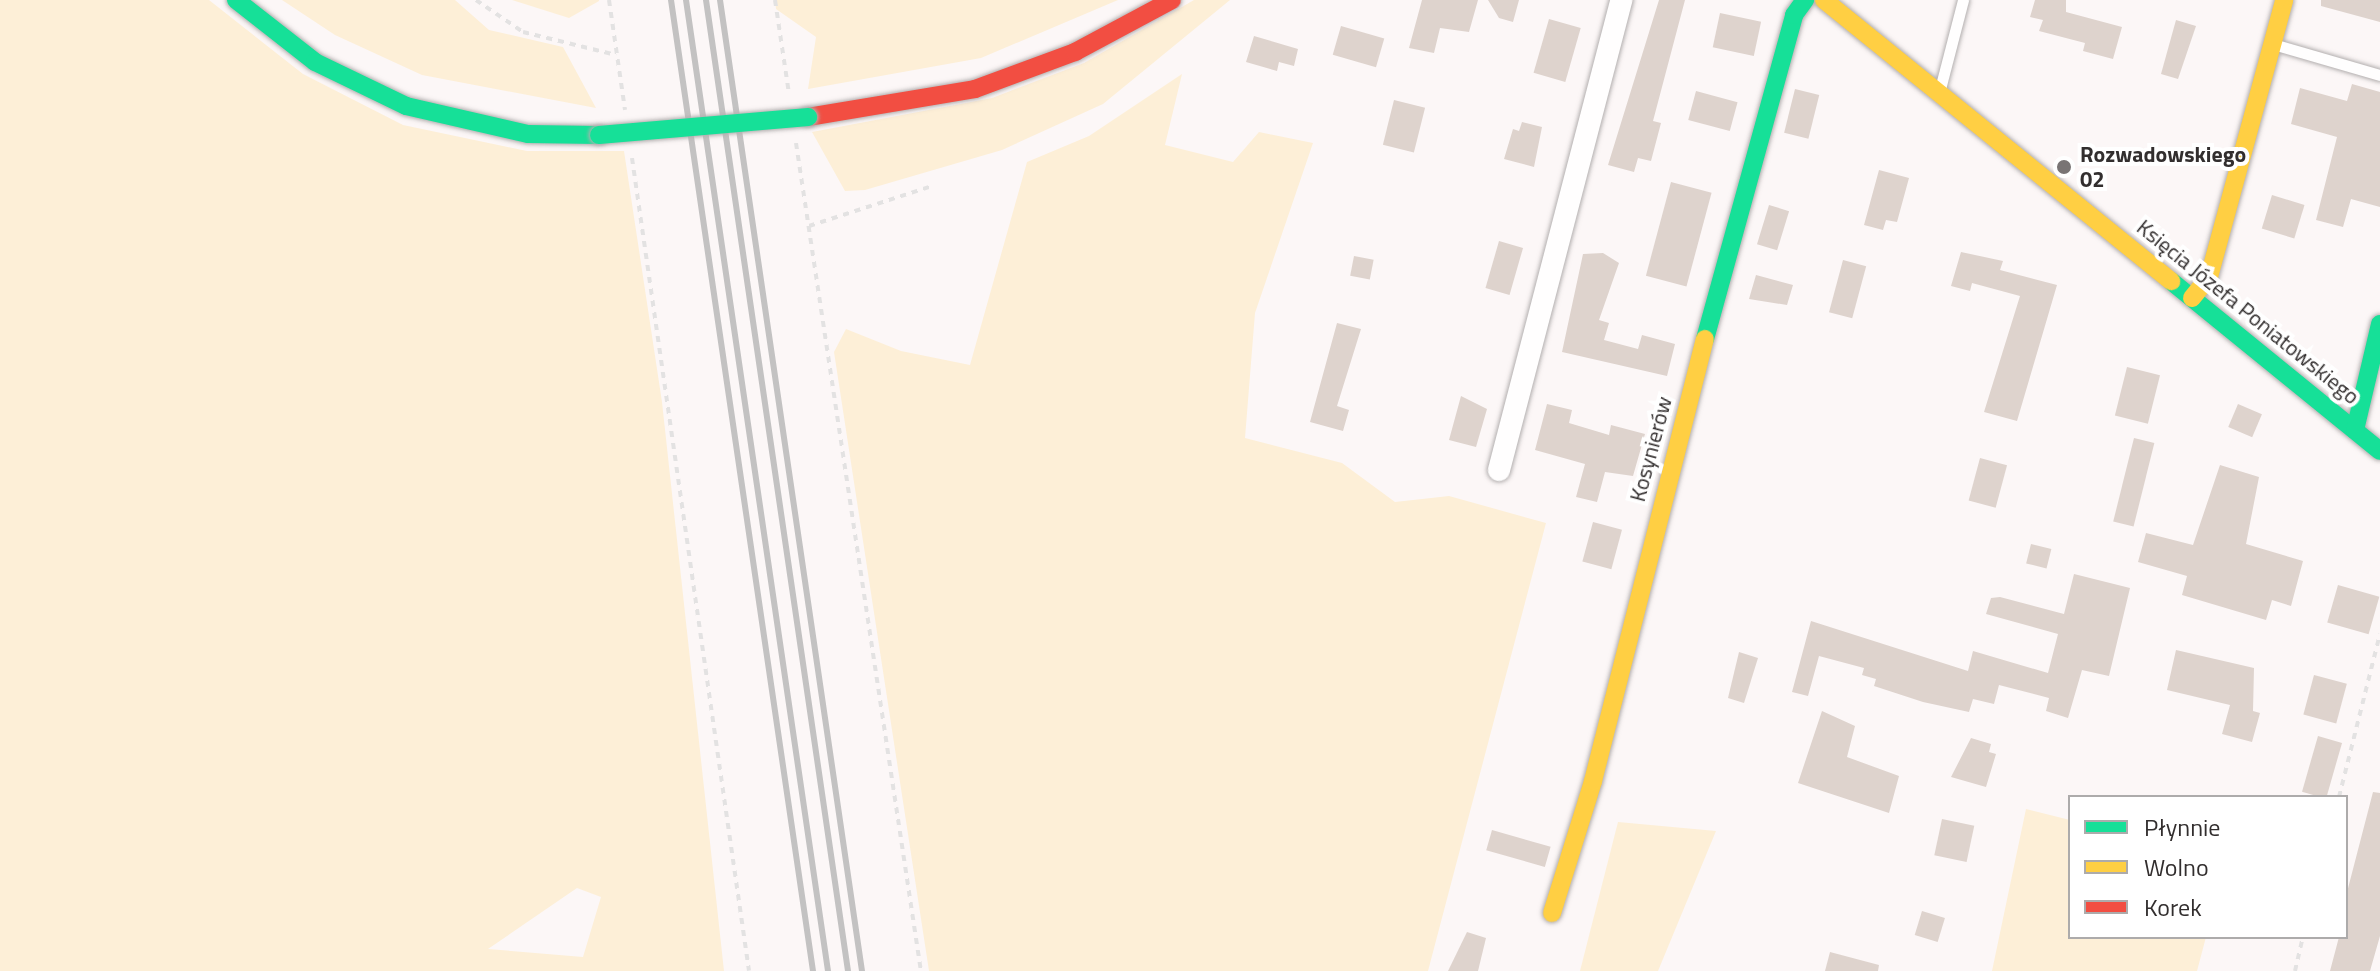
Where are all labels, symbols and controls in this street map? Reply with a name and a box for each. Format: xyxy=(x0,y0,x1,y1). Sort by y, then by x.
place label: Rozwadowskiego 02 xyxy=(2080,141,2246,192)
marker: Rozwadowskiego 02 xyxy=(2055,158,2073,176)
street label: Księcia Józefa Poniatowskiego xyxy=(2131,214,2365,410)
street label: Kosynierów xyxy=(1624,393,1678,505)
legend xyxy=(2068,795,2348,939)
text: Płynnie xyxy=(2144,809,2220,845)
text: Wolno xyxy=(2144,849,2209,885)
text: Korek xyxy=(2144,889,2202,925)

